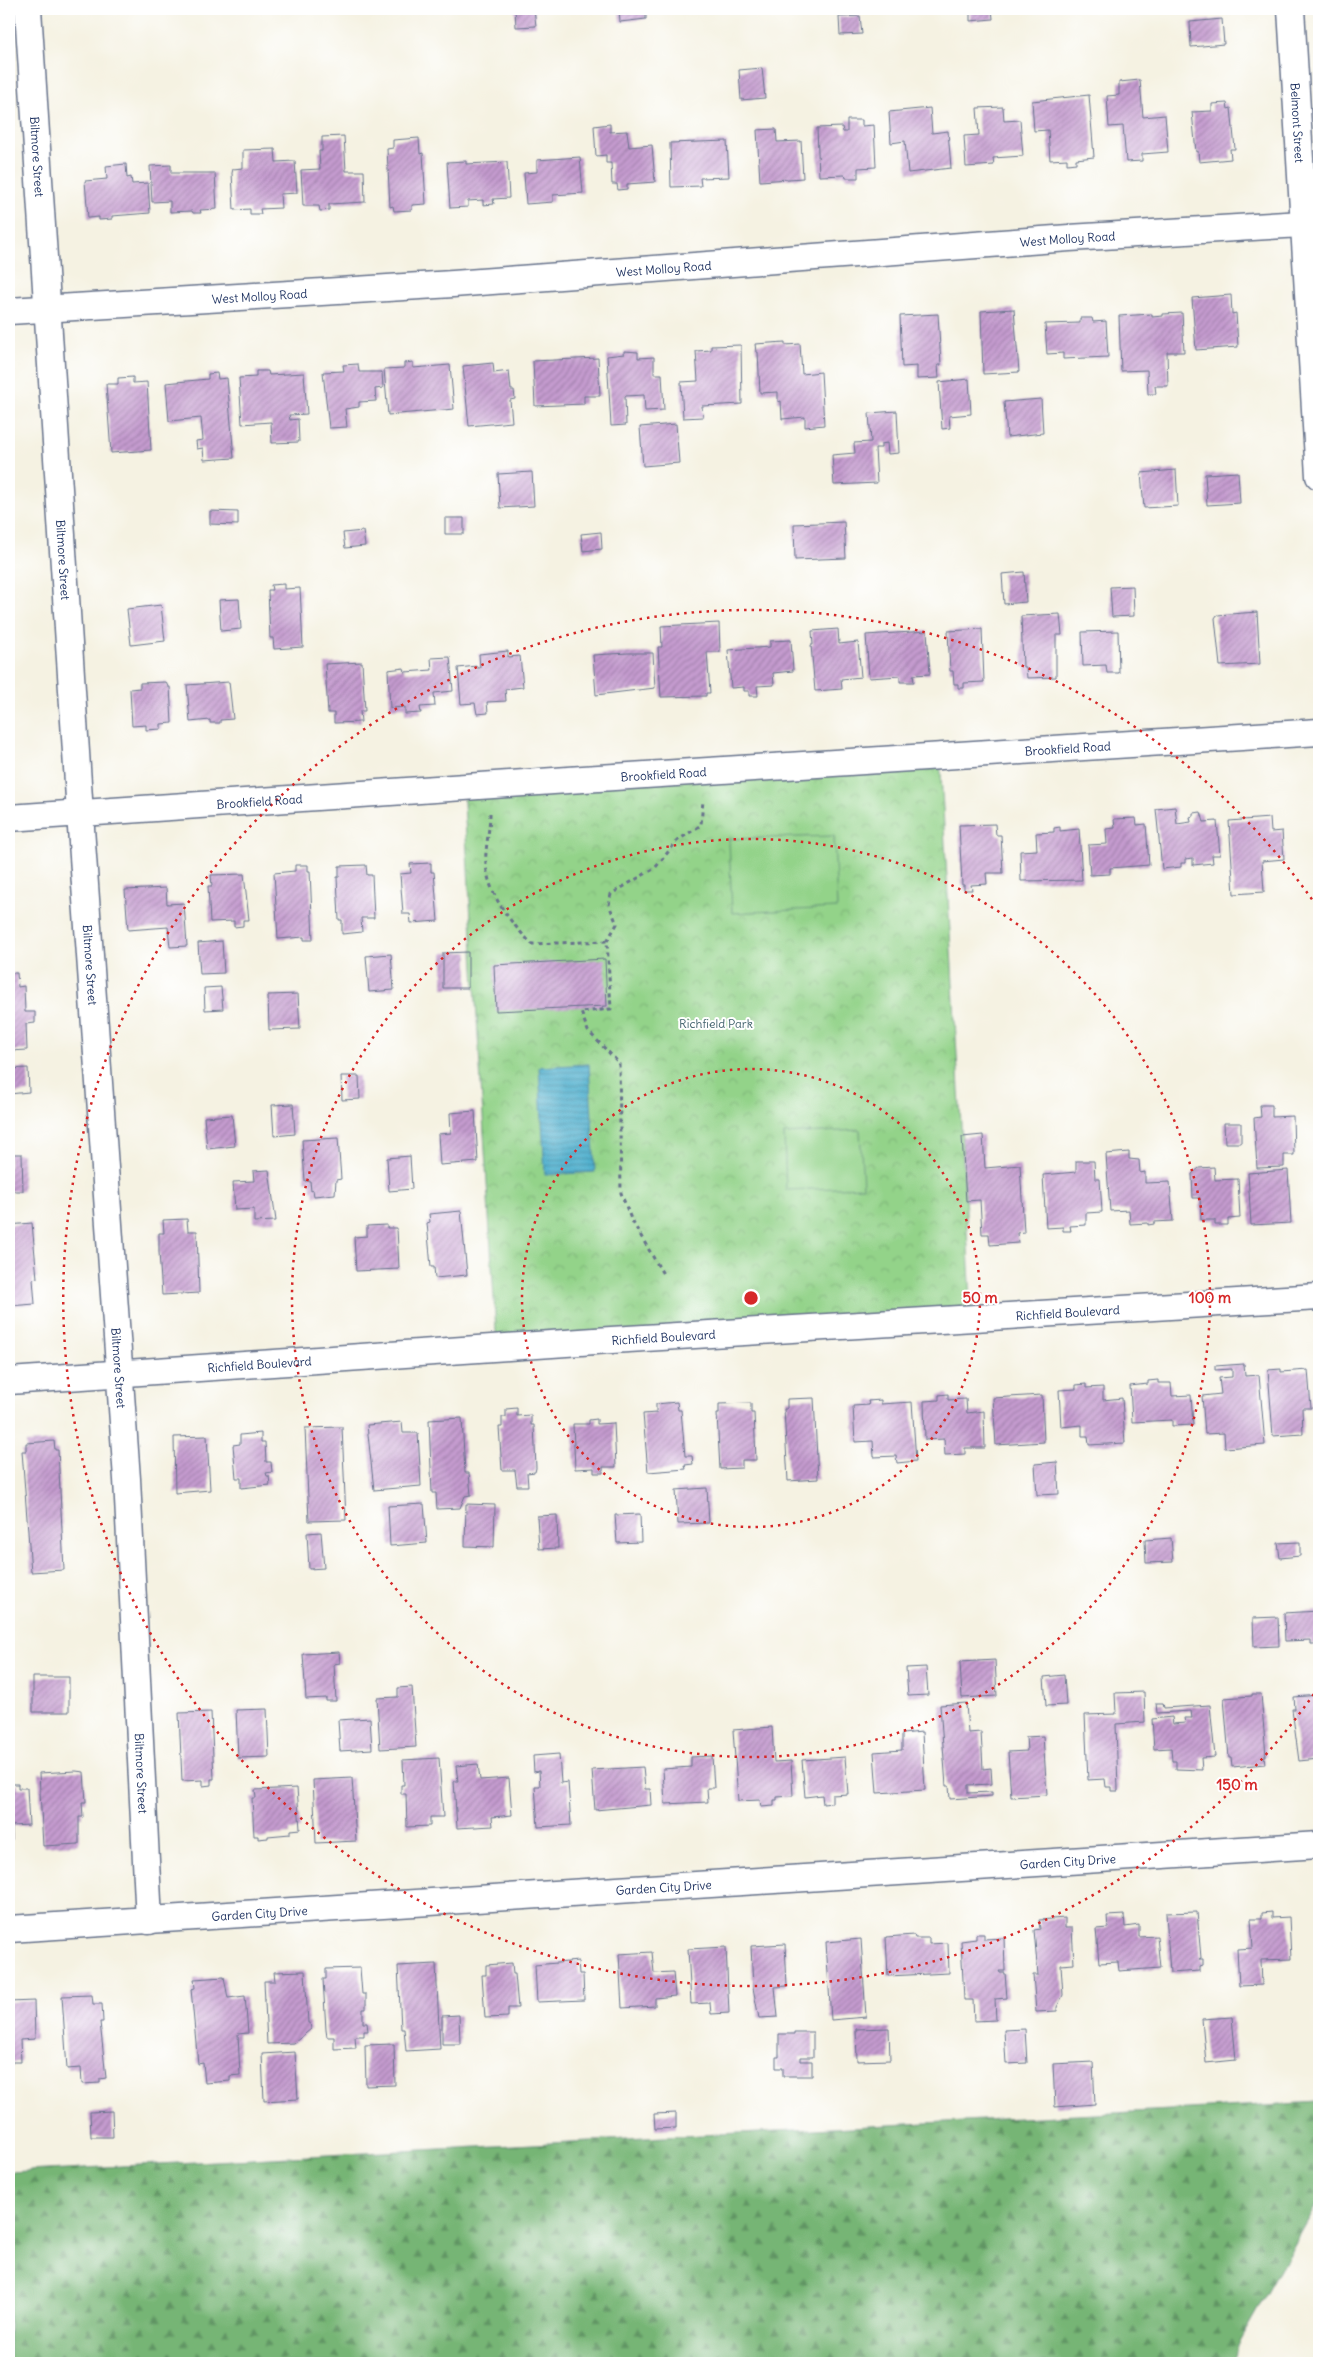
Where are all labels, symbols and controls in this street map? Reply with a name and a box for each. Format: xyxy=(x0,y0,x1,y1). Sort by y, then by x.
street label: Belmont Street xyxy=(1288,82,1308,163)
street label: Biltmore Street xyxy=(27,116,48,197)
street label: West Molloy Road xyxy=(1019,228,1116,249)
street label: West Molloy Road xyxy=(615,257,712,279)
street label: West Molloy Road xyxy=(211,285,308,306)
street label: Biltmore Street xyxy=(54,519,74,601)
street label: Brookfield Road xyxy=(1024,738,1111,758)
street label: Brookfield Road xyxy=(620,764,707,784)
street label: Brookfield Road xyxy=(216,791,303,811)
street label: Biltmore Street xyxy=(80,924,101,1006)
park label: Richfield Park xyxy=(679,1016,753,1031)
text: 50 m xyxy=(962,1288,998,1307)
text: 100 m xyxy=(1189,1288,1231,1307)
centre of rings xyxy=(742,1289,760,1307)
street label: Richfield Boulevard xyxy=(1015,1302,1120,1323)
street label: Richfield Boulevard xyxy=(611,1326,716,1347)
street label: Biltmore Street xyxy=(109,1327,129,1409)
street label: Richfield Boulevard xyxy=(207,1353,312,1375)
street label: Biltmore Street xyxy=(132,1733,151,1814)
text: 150 m xyxy=(1216,1775,1258,1794)
street label: Garden City Drive xyxy=(1019,1851,1116,1872)
street label: Garden City Drive xyxy=(615,1876,712,1898)
street label: Garden City Drive xyxy=(211,1902,308,1924)

